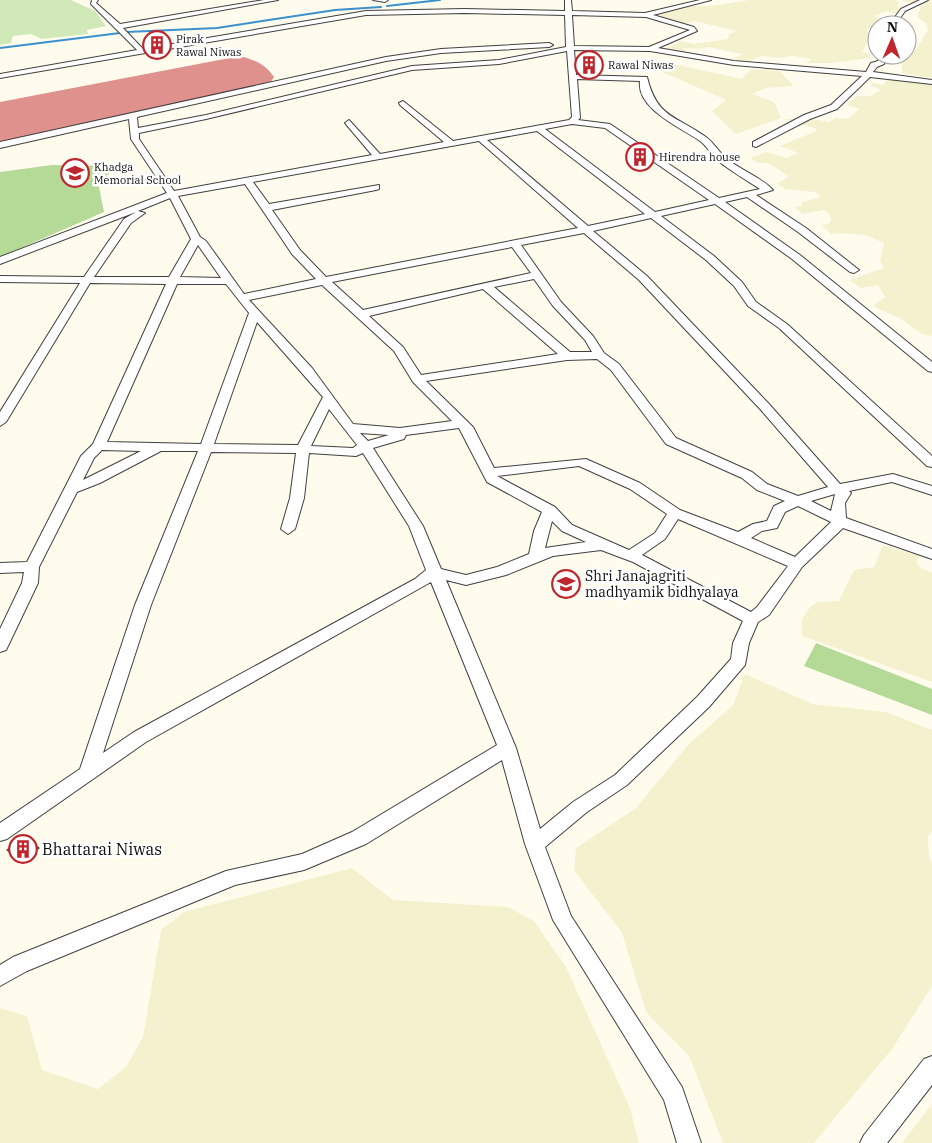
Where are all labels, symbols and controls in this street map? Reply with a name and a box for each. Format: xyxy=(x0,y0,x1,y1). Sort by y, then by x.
north arrow xyxy=(867,15,917,65)
text: N xyxy=(887,18,898,36)
building icon: Pirak Rawal Niwas xyxy=(142,30,172,60)
place label: Pirak Rawal Niwas xyxy=(176,32,241,59)
building icon: Rawal Niwas xyxy=(574,50,604,80)
place label: Rawal Niwas xyxy=(608,58,673,72)
building icon: Hirendra house xyxy=(625,142,655,172)
place label: Hirendra house xyxy=(659,150,740,164)
school or university icon: Khadga Memorial School xyxy=(60,158,90,188)
place label: Khadga Memorial School xyxy=(94,160,181,187)
place label: Shri Janajagriti madhyamik bidhyalaya xyxy=(585,567,739,601)
school or university icon: Shri Janajagriti madhyamik bidhyalaya xyxy=(551,569,581,599)
building icon: Bhattarai Niwas xyxy=(8,834,38,864)
place label: Bhattarai Niwas xyxy=(42,839,162,859)

